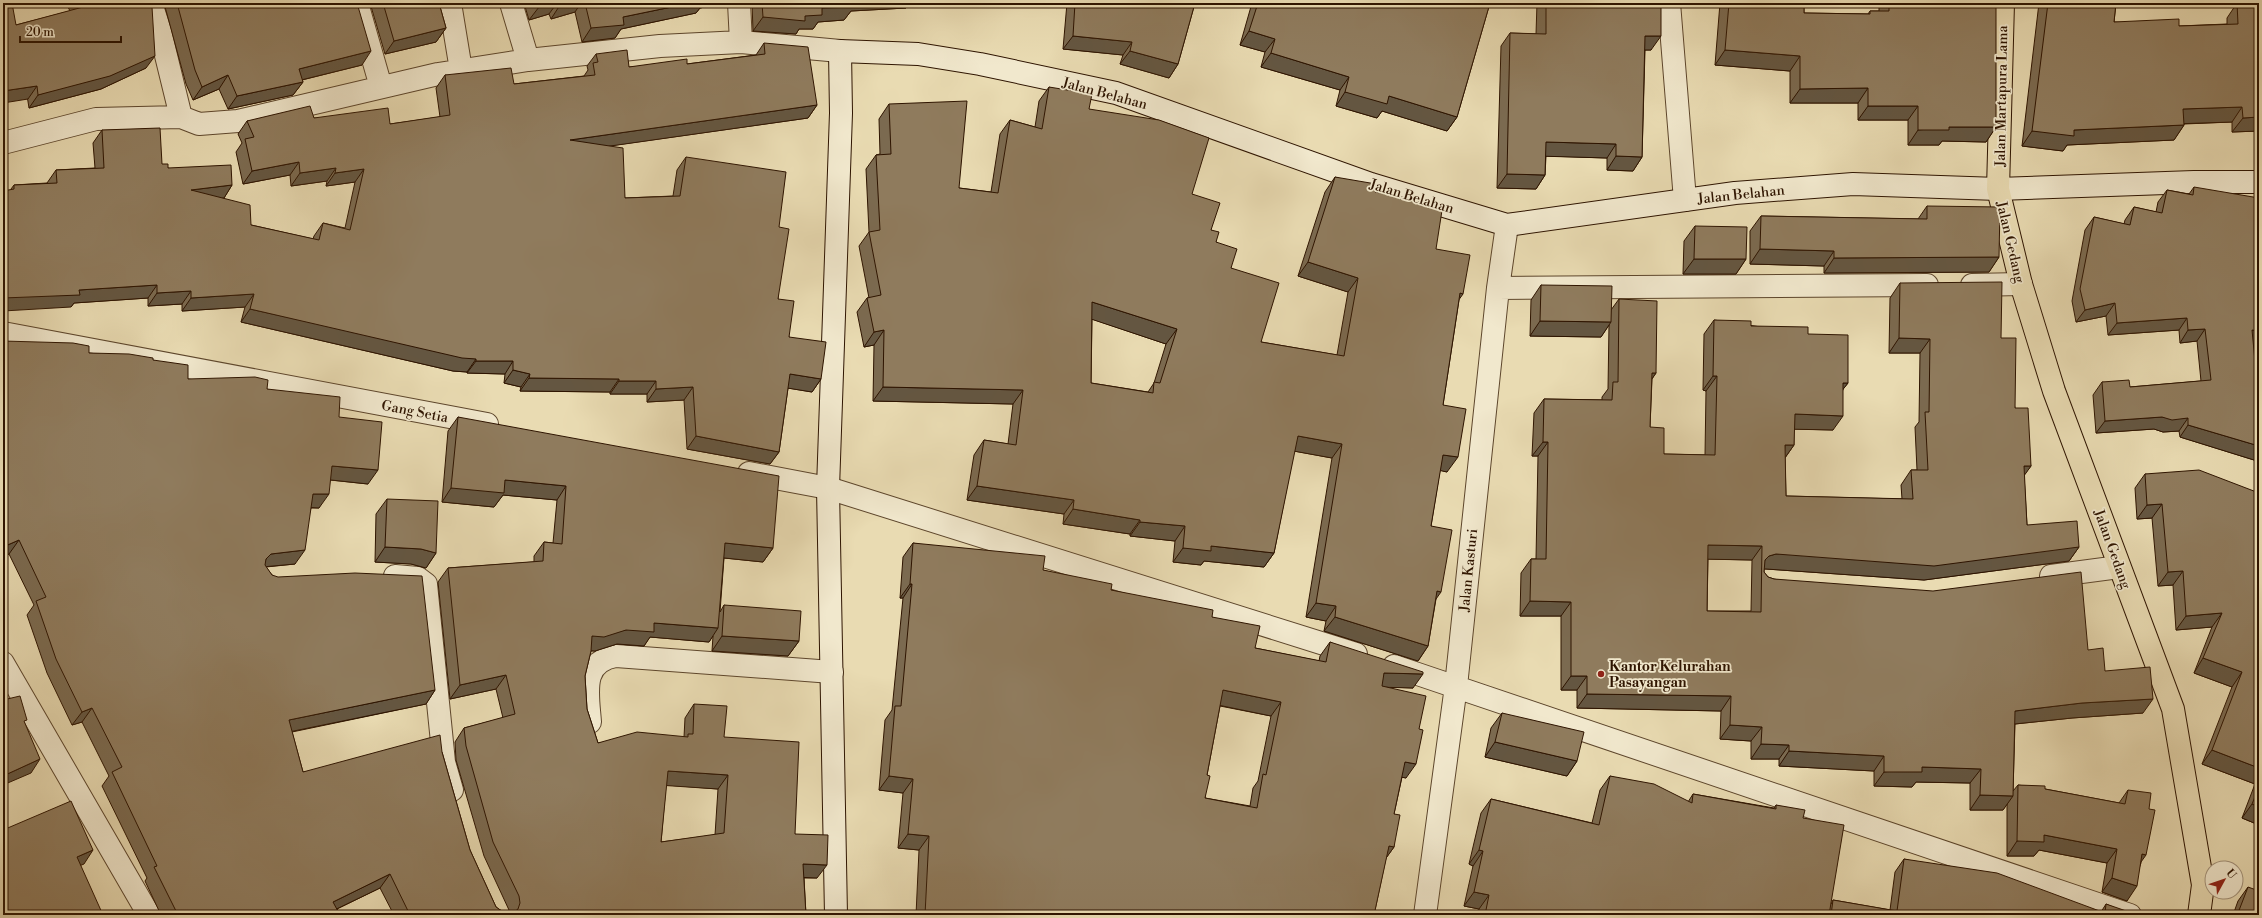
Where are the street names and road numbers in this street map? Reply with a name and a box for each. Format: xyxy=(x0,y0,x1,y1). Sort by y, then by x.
street label: Jalan Martapura Lama xyxy=(1992,24,2012,168)
street label: Jalan Belahan xyxy=(1059,74,1150,114)
street label: Jalan Belahan xyxy=(1366,175,1457,219)
street label: Jalan Belahan xyxy=(1696,181,1786,209)
street label: Jalan Gedang xyxy=(1992,199,2028,286)
street label: Gang Setia xyxy=(380,397,451,427)
street label: Jalan Gedang xyxy=(2089,506,2135,592)
street label: Jalan Kasturi xyxy=(1456,527,1482,614)

